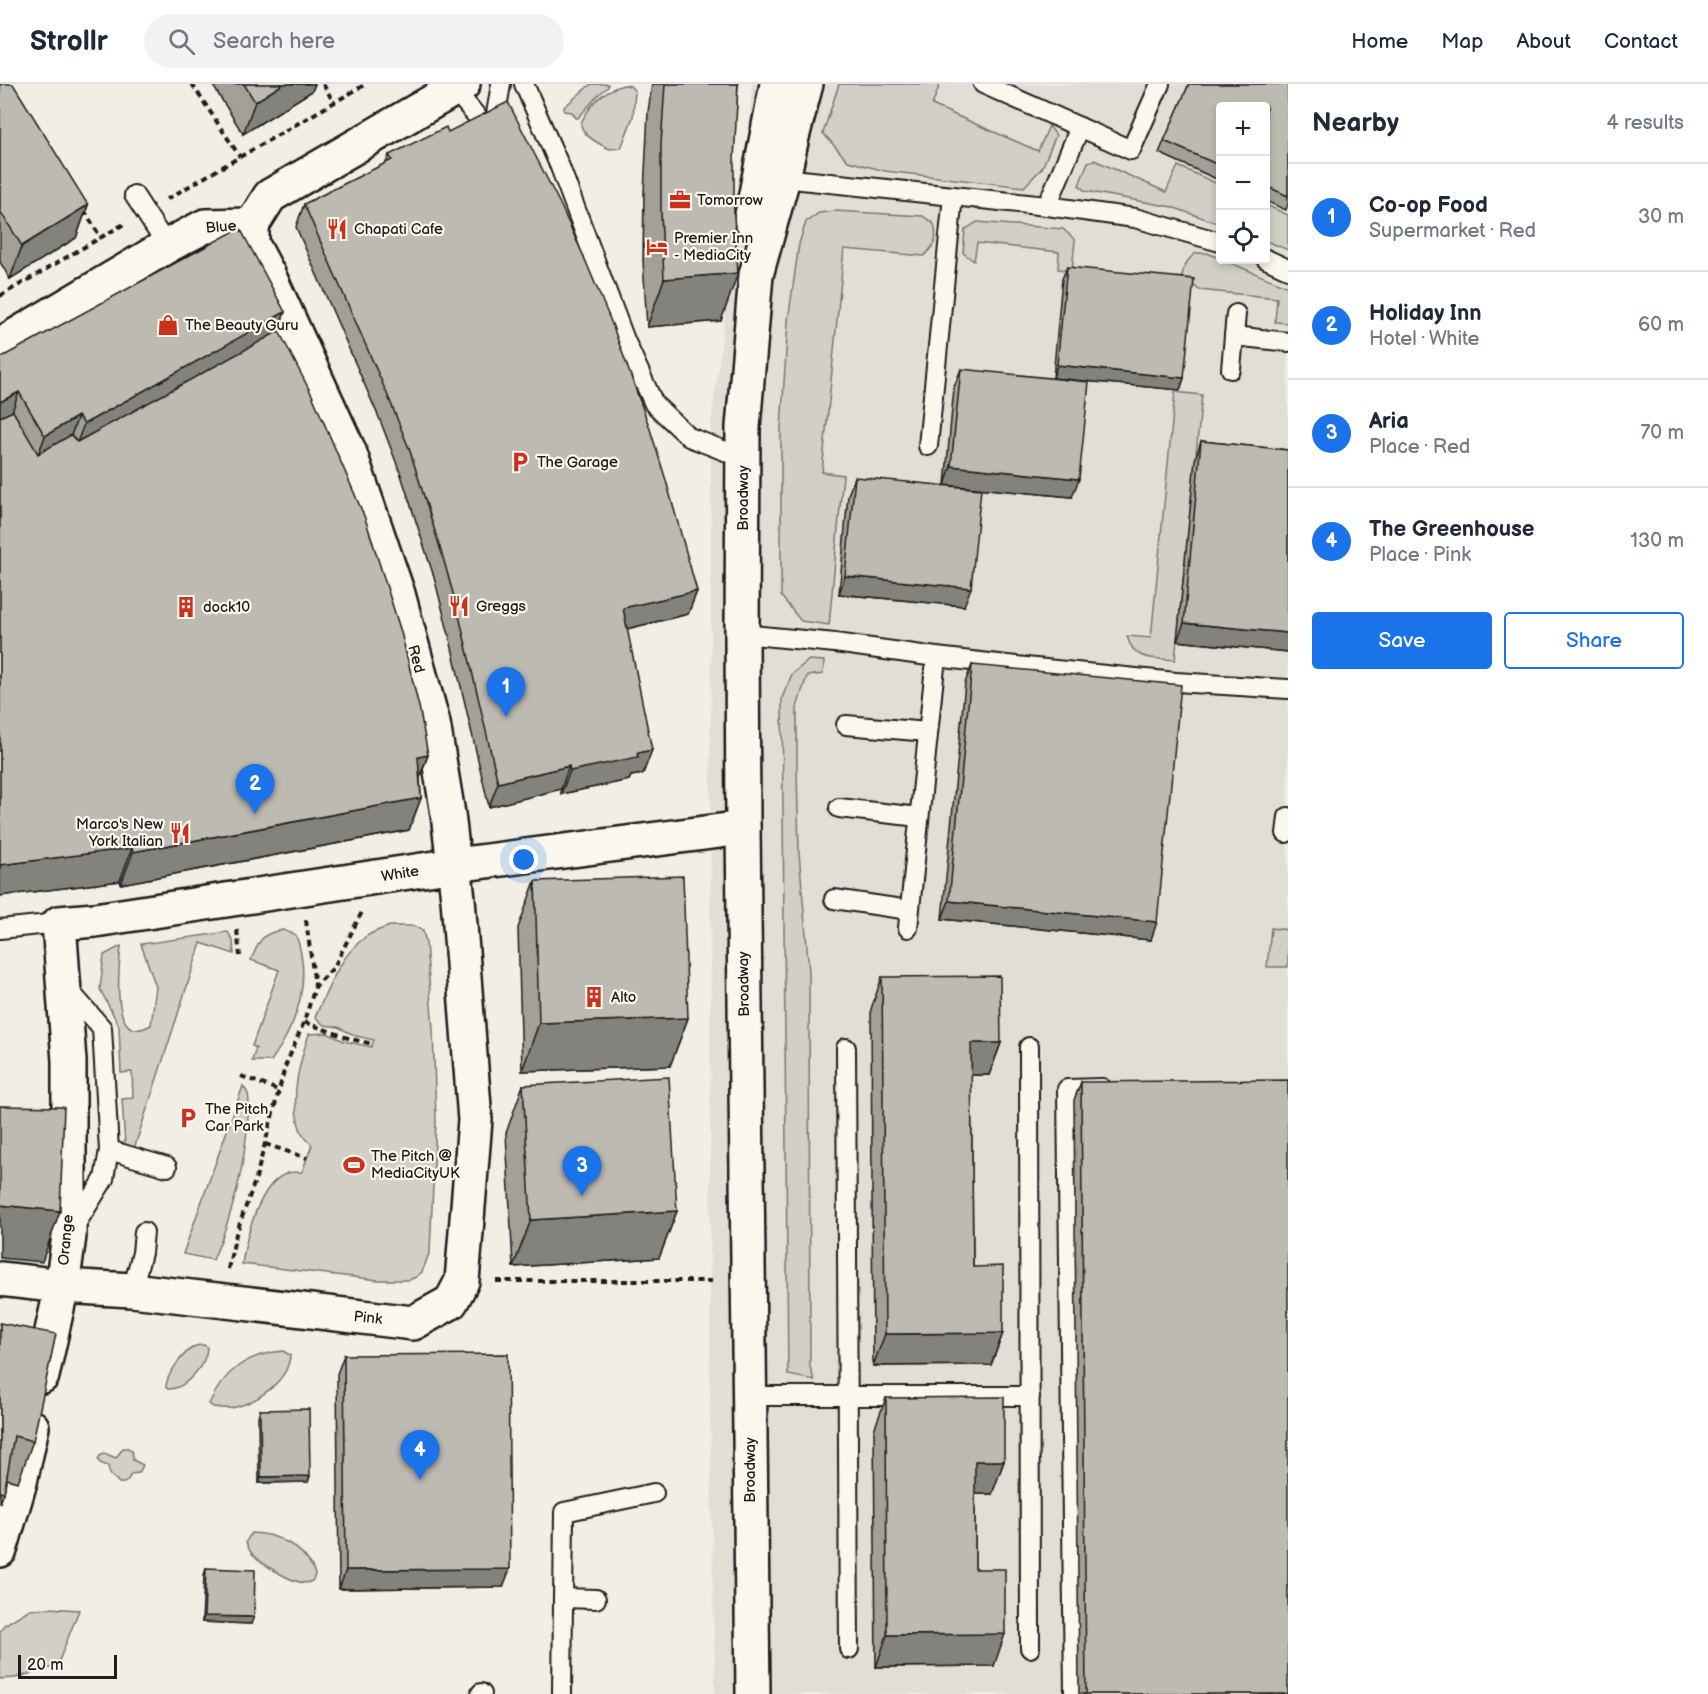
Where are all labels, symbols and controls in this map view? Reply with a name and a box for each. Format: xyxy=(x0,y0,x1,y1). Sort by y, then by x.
search box xyxy=(144,14,564,68)
text: Strollr xyxy=(30,25,108,58)
icon: search xyxy=(165,25,198,58)
text: Search here xyxy=(213,28,335,55)
text: Home xyxy=(1351,29,1408,54)
text: Map xyxy=(1441,29,1483,54)
text: About xyxy=(1516,29,1571,54)
text: Contact xyxy=(1604,29,1678,54)
map controls xyxy=(1216,102,1270,264)
button: + xyxy=(1216,102,1270,156)
text: Nearby xyxy=(1312,108,1399,139)
text: 4 results xyxy=(1606,111,1684,135)
button: − xyxy=(1216,156,1270,210)
office icon: Tomorrow xyxy=(668,188,692,212)
place label: Tomorrow xyxy=(697,191,763,210)
text: Co-op Food xyxy=(1369,192,1488,219)
text: 1 xyxy=(1327,205,1336,229)
text: 30 m xyxy=(1638,205,1684,229)
button: locate xyxy=(1216,210,1270,264)
street label: Blue xyxy=(205,216,237,238)
restaurant icon: Chapati Cafe xyxy=(325,217,349,241)
text: Supermarket · Red xyxy=(1369,219,1536,243)
place label: Chapati Cafe xyxy=(354,220,443,239)
place label: Premier Inn - MediaCity xyxy=(674,229,753,265)
hotel icon: Premier Inn - MediaCity xyxy=(645,235,669,259)
text: Holiday Inn xyxy=(1369,300,1482,327)
shop icon: The Beauty Guru xyxy=(156,313,180,337)
text: 2 xyxy=(1326,313,1337,337)
text: 60 m xyxy=(1638,313,1684,337)
place label: The Beauty Guru xyxy=(185,316,299,335)
text: Hotel · White xyxy=(1369,327,1479,351)
text: Aria xyxy=(1369,408,1409,435)
text: 3 xyxy=(1326,421,1337,445)
text: 70 m xyxy=(1640,421,1684,445)
text: Place · Red xyxy=(1369,435,1470,459)
parking icon: The Garage xyxy=(508,450,532,474)
place label: The Garage xyxy=(537,453,618,472)
street label: Broadway xyxy=(734,465,753,531)
text: The Greenhouse xyxy=(1369,516,1535,543)
text: 4 xyxy=(1326,529,1337,553)
text: 130 m xyxy=(1630,529,1684,553)
text: Place · Pink xyxy=(1369,543,1471,567)
restaurant icon: Greggs xyxy=(447,594,471,618)
building icon: dock10 xyxy=(174,595,198,619)
place label: Greggs xyxy=(476,597,527,616)
place label: dock10 xyxy=(203,598,250,617)
button: Save xyxy=(1312,612,1492,669)
button: Share xyxy=(1504,612,1684,669)
street label: Red xyxy=(403,643,429,675)
pin: 1 xyxy=(486,668,526,717)
pin: 2 xyxy=(236,764,274,814)
place label: Marco's New York Italian xyxy=(76,815,163,851)
restaurant icon: Marco's New York Italian xyxy=(168,821,192,845)
your location xyxy=(509,845,538,874)
street label: White xyxy=(380,862,420,886)
street label: Broadway xyxy=(734,951,754,1017)
building icon: Alto xyxy=(582,985,606,1009)
place label: Alto xyxy=(611,988,636,1007)
place label: The Pitch Car Park xyxy=(205,1100,268,1136)
parking icon: The Pitch Car Park xyxy=(176,1106,200,1130)
pin: 3 xyxy=(562,1146,602,1196)
place label: The Pitch @ MediaCityUK xyxy=(371,1147,460,1183)
sports icon: The Pitch @ MediaCityUK xyxy=(342,1153,366,1177)
street label: Orange xyxy=(54,1214,78,1266)
street label: Pink xyxy=(353,1307,384,1329)
pin: 4 xyxy=(400,1430,440,1480)
street label: Broadway xyxy=(741,1437,760,1503)
scale bar xyxy=(18,1652,117,1680)
text: 20 m xyxy=(27,1656,63,1675)

